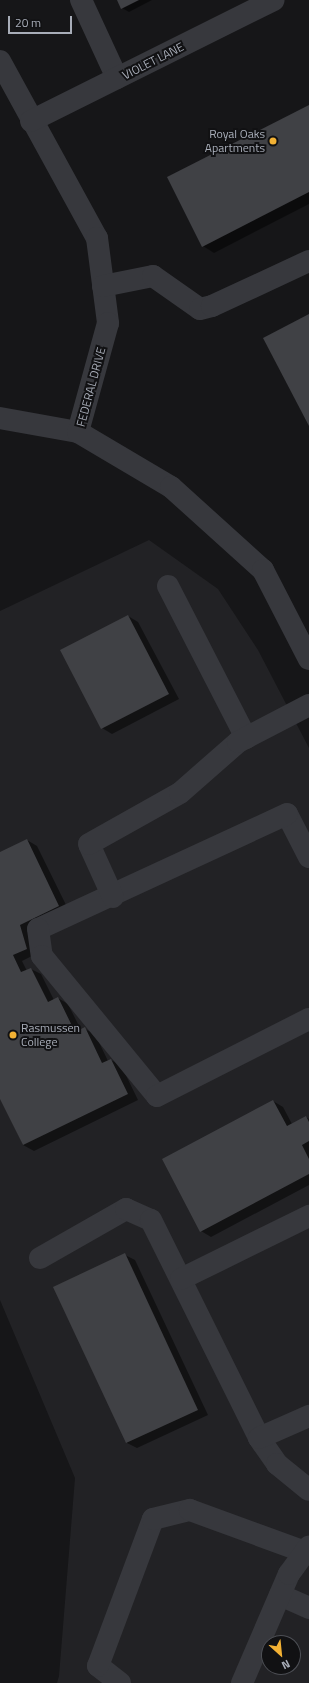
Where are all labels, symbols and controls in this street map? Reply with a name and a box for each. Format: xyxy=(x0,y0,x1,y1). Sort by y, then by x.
scale bar xyxy=(10,8,74,34)
text: 20 m xyxy=(15,13,41,32)
street label: VIOLET LANE xyxy=(120,39,186,83)
place label: Royal Oaks Apartments xyxy=(205,127,265,155)
marker: Royal Oaks Apartments xyxy=(268,136,278,146)
street label: FEDERAL DRIVE xyxy=(73,346,109,428)
place label: Rasmussen College xyxy=(21,1021,80,1049)
marker: Rasmussen College xyxy=(8,1030,18,1040)
north arrow xyxy=(261,1635,301,1675)
text: N xyxy=(279,1656,293,1674)

